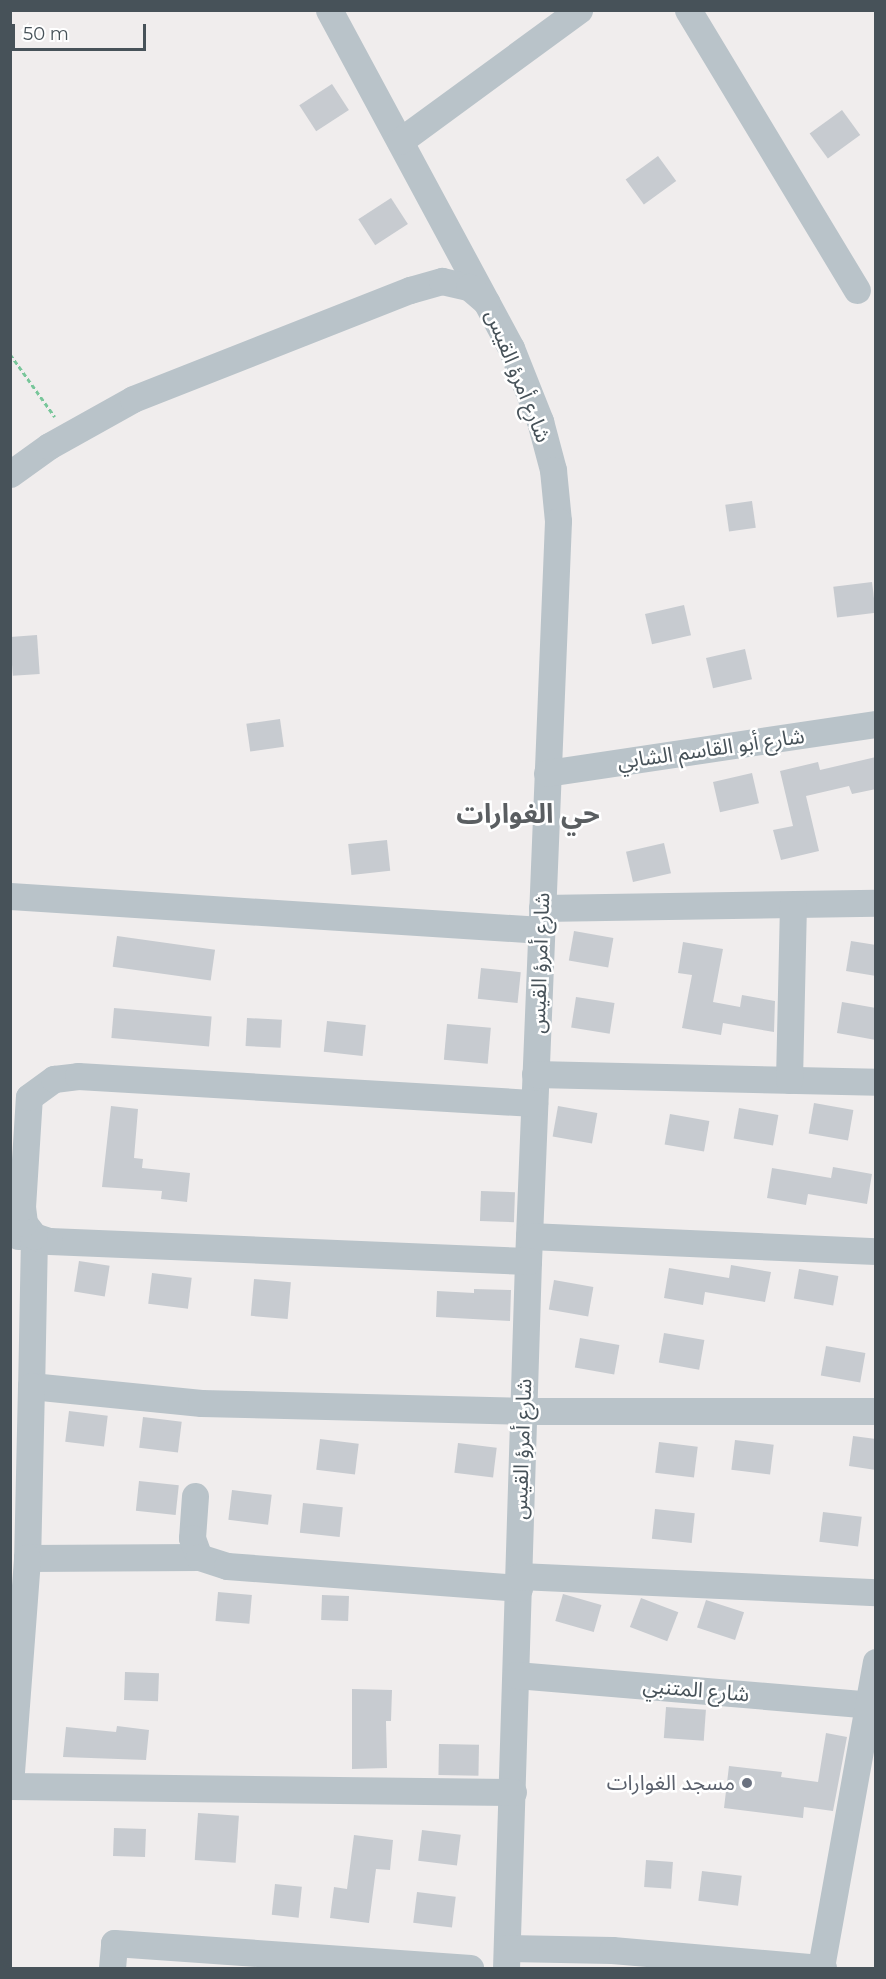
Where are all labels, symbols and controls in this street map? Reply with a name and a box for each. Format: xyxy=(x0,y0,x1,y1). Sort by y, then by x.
scale bar xyxy=(15,12,148,50)
text: 50 m xyxy=(23,23,69,45)
street label: شارع أمرؤ القيس xyxy=(480,306,556,446)
street label: شارع أبو القاسم الشابي xyxy=(616,723,806,775)
district label: حي الغوارات xyxy=(456,798,600,830)
street label: شارع أمرؤ القيس xyxy=(525,892,555,1034)
street label: شارع أمرؤ القيس xyxy=(507,1378,537,1520)
street label: شارع المتنبي xyxy=(642,1673,750,1707)
place label: مسجد الغوارات xyxy=(607,1770,735,1796)
marker: مسجد الغوارات xyxy=(740,1776,754,1790)

